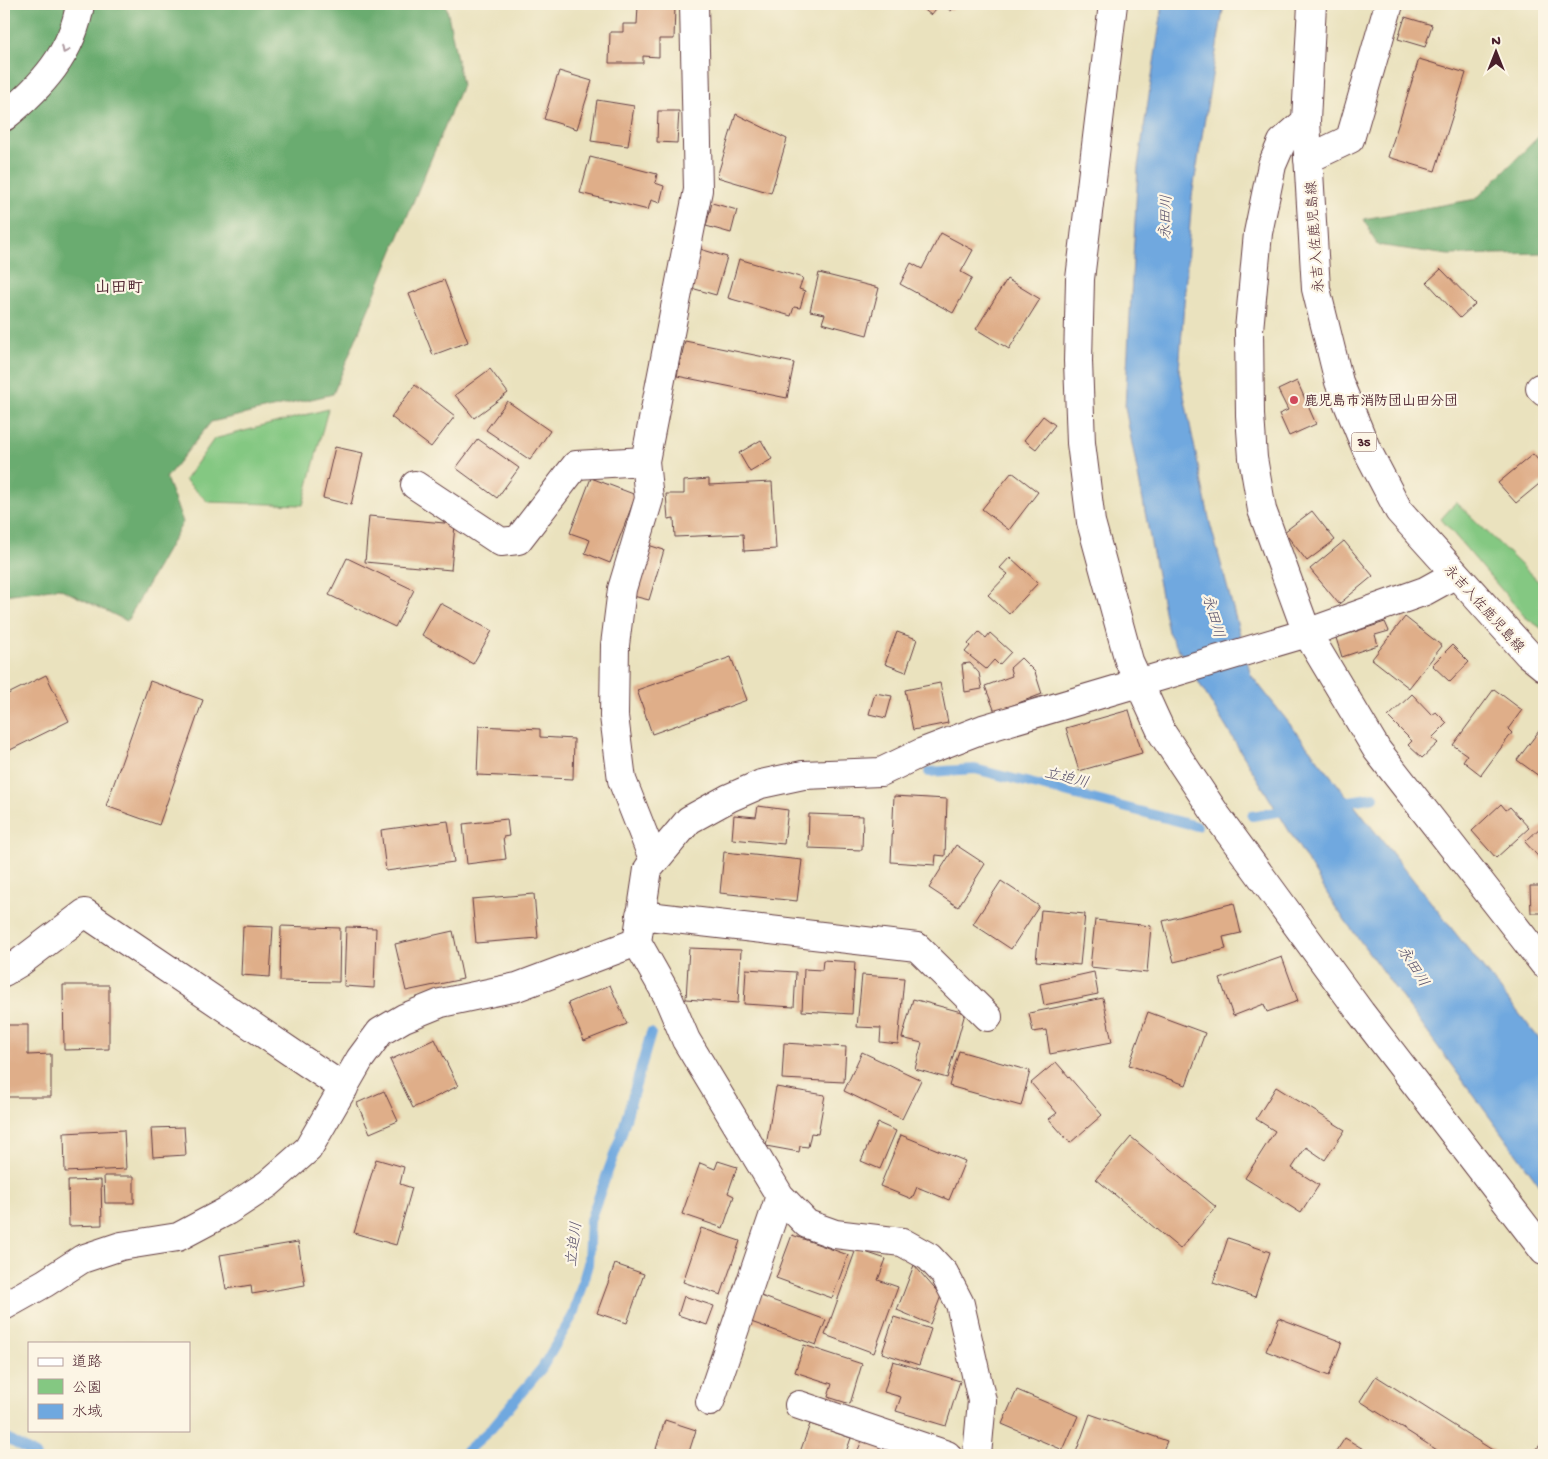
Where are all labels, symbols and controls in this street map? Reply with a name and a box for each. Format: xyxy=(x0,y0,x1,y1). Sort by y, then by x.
north arrow xyxy=(1470,28,1520,78)
text: N xyxy=(1491,33,1501,50)
one-way arrow xyxy=(61,45,71,54)
street label: 永吉入佐鹿児島線 xyxy=(1304,180,1329,293)
water label: 永田川 xyxy=(1157,194,1177,240)
district label: 山田町 xyxy=(95,279,143,299)
place label: 鹿児島市消防団山田分団 xyxy=(1304,393,1458,411)
marker: 鹿児島市消防団山田分団 xyxy=(1288,394,1300,406)
road number: 35 xyxy=(1352,432,1376,452)
street label: 永吉入佐鹿児島線 xyxy=(1439,562,1527,657)
water label: 永田川 xyxy=(1197,592,1227,641)
water label: 立迫川 xyxy=(1042,764,1091,793)
water label: 永田川 xyxy=(1393,943,1432,991)
water label: 立迫川 xyxy=(562,1221,587,1268)
legend xyxy=(28,1342,190,1432)
text: 道路 xyxy=(72,1354,102,1372)
text: 公園 xyxy=(72,1380,102,1398)
text: 水域 xyxy=(72,1403,102,1422)

